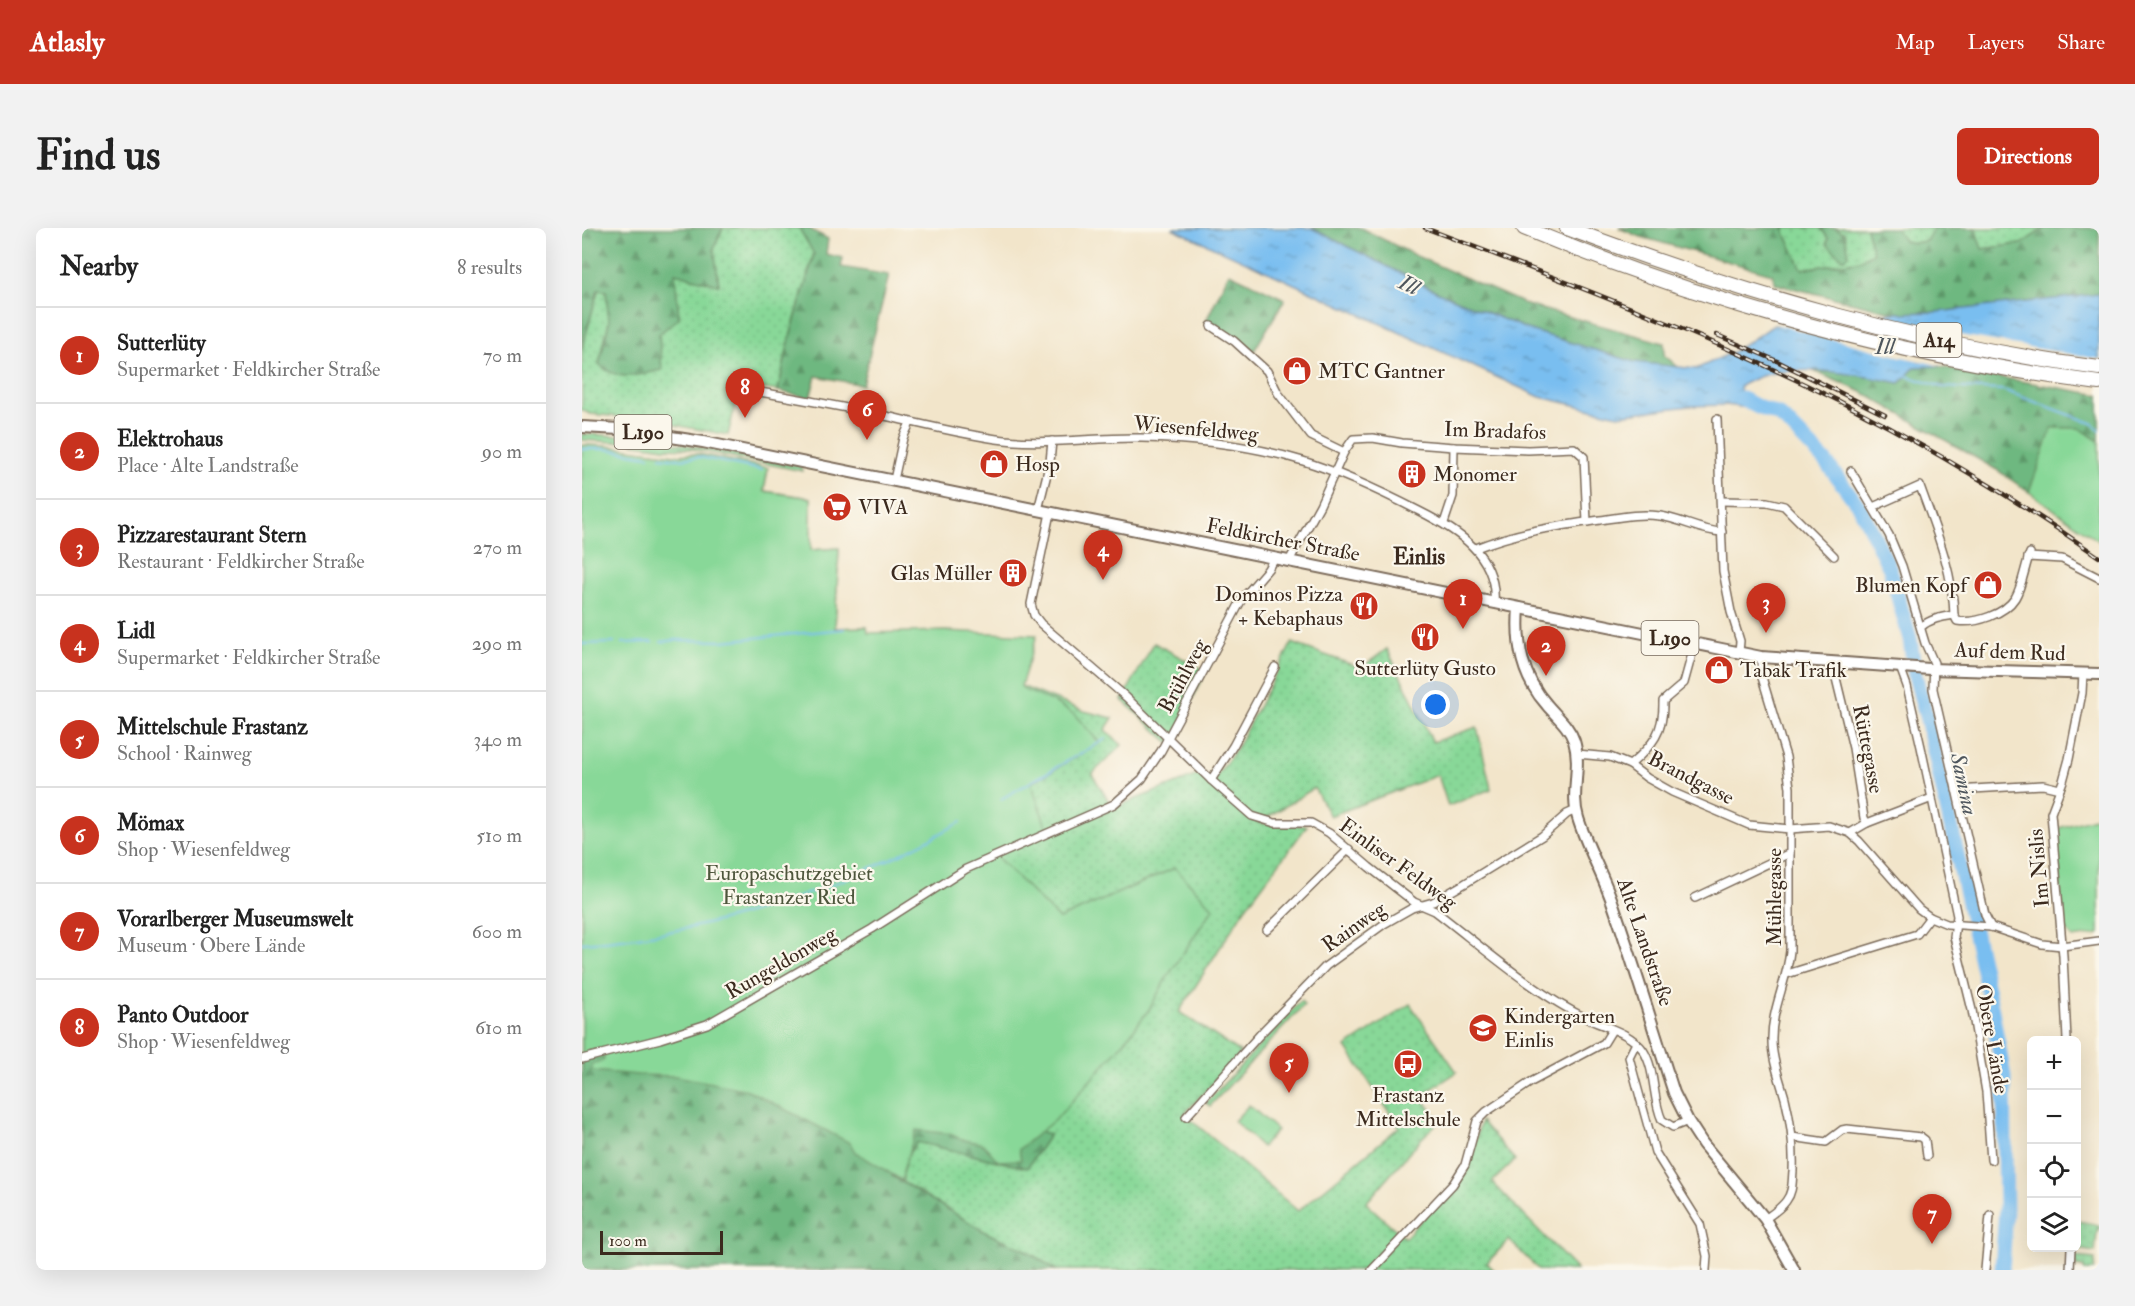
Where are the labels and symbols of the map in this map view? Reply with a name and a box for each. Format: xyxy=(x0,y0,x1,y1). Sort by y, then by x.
water label: Ill xyxy=(1393,268,1425,303)
road number: A14 xyxy=(1916,323,1962,357)
water label: Ill xyxy=(1874,333,1897,361)
shop icon: MTC Gantner xyxy=(1281,355,1313,387)
place label: MTC Gantner xyxy=(1318,358,1445,385)
pin: 8 xyxy=(726,368,764,418)
pin: 6 xyxy=(848,390,886,440)
street label: Wiesenfeldweg xyxy=(1131,410,1260,448)
road number: L190 xyxy=(614,415,672,449)
street label: Im Bradafos xyxy=(1443,416,1547,446)
shop icon: Hosp xyxy=(978,448,1010,480)
place label: Hosp xyxy=(1015,451,1060,478)
building icon: Monomer xyxy=(1396,458,1428,490)
place label: Monomer xyxy=(1433,461,1517,488)
supermarket icon: VIVA xyxy=(821,491,853,523)
place label: VIVA xyxy=(858,494,908,521)
street label: Feldkircher Straße xyxy=(1204,512,1362,568)
pin: 4 xyxy=(1084,530,1122,580)
district label: Einlis xyxy=(1393,543,1445,571)
building icon: Glas Müller xyxy=(997,557,1029,589)
place label: Glas Müller xyxy=(891,560,992,587)
shop icon: Blumen Kopf xyxy=(1972,569,2004,601)
place label: Blumen Kopf xyxy=(1855,572,1970,599)
pin: 1 xyxy=(1444,580,1482,629)
place label: Dominos Pizza + Kebaphaus xyxy=(1215,581,1343,632)
pin: 3 xyxy=(1746,584,1786,633)
restaurant icon: Dominos Pizza + Kebaphaus xyxy=(1348,590,1380,622)
restaurant icon: Sutterlüty Gusto xyxy=(1409,621,1441,653)
road number: L190 xyxy=(1642,621,1698,655)
pin: 2 xyxy=(1526,626,1566,676)
street label: Brühlweg xyxy=(1152,634,1214,718)
street label: Auf dem Rud xyxy=(1953,637,2067,667)
shop icon: Tabak Trafik xyxy=(1703,654,1735,686)
place label: Sutterlüty Gusto xyxy=(1354,655,1496,682)
place label: Tabak Trafik xyxy=(1740,657,1847,684)
your location xyxy=(1421,690,1450,719)
street label: Rüttegasse xyxy=(1846,702,1890,796)
street label: Brandgasse xyxy=(1643,745,1739,811)
water label: Samina xyxy=(1944,749,1984,818)
street label: Einliser Feldweg xyxy=(1334,812,1463,916)
street label: Im Nislis xyxy=(2022,828,2056,908)
street label: Mühlegasse xyxy=(1761,848,1788,946)
park label: Europaschutzgebiet Frastanzer Ried xyxy=(705,860,873,911)
street label: Alte Landstraße xyxy=(1610,873,1680,1010)
street label: Rainweg xyxy=(1317,895,1392,959)
street label: Rungeldonweg xyxy=(721,920,842,1006)
street label: Obere Lände xyxy=(1969,982,2015,1096)
place label: Kindergarten Einlis xyxy=(1504,1003,1615,1054)
school or university icon: Kindergarten Einlis xyxy=(1467,1012,1499,1044)
pin: 5 xyxy=(1270,1044,1308,1093)
bus stop icon: Frastanz Mittelschule xyxy=(1392,1048,1424,1080)
place label: Frastanz Mittelschule xyxy=(1355,1082,1461,1133)
pin: 7 xyxy=(1912,1194,1952,1244)
scale bar xyxy=(600,1228,723,1256)

